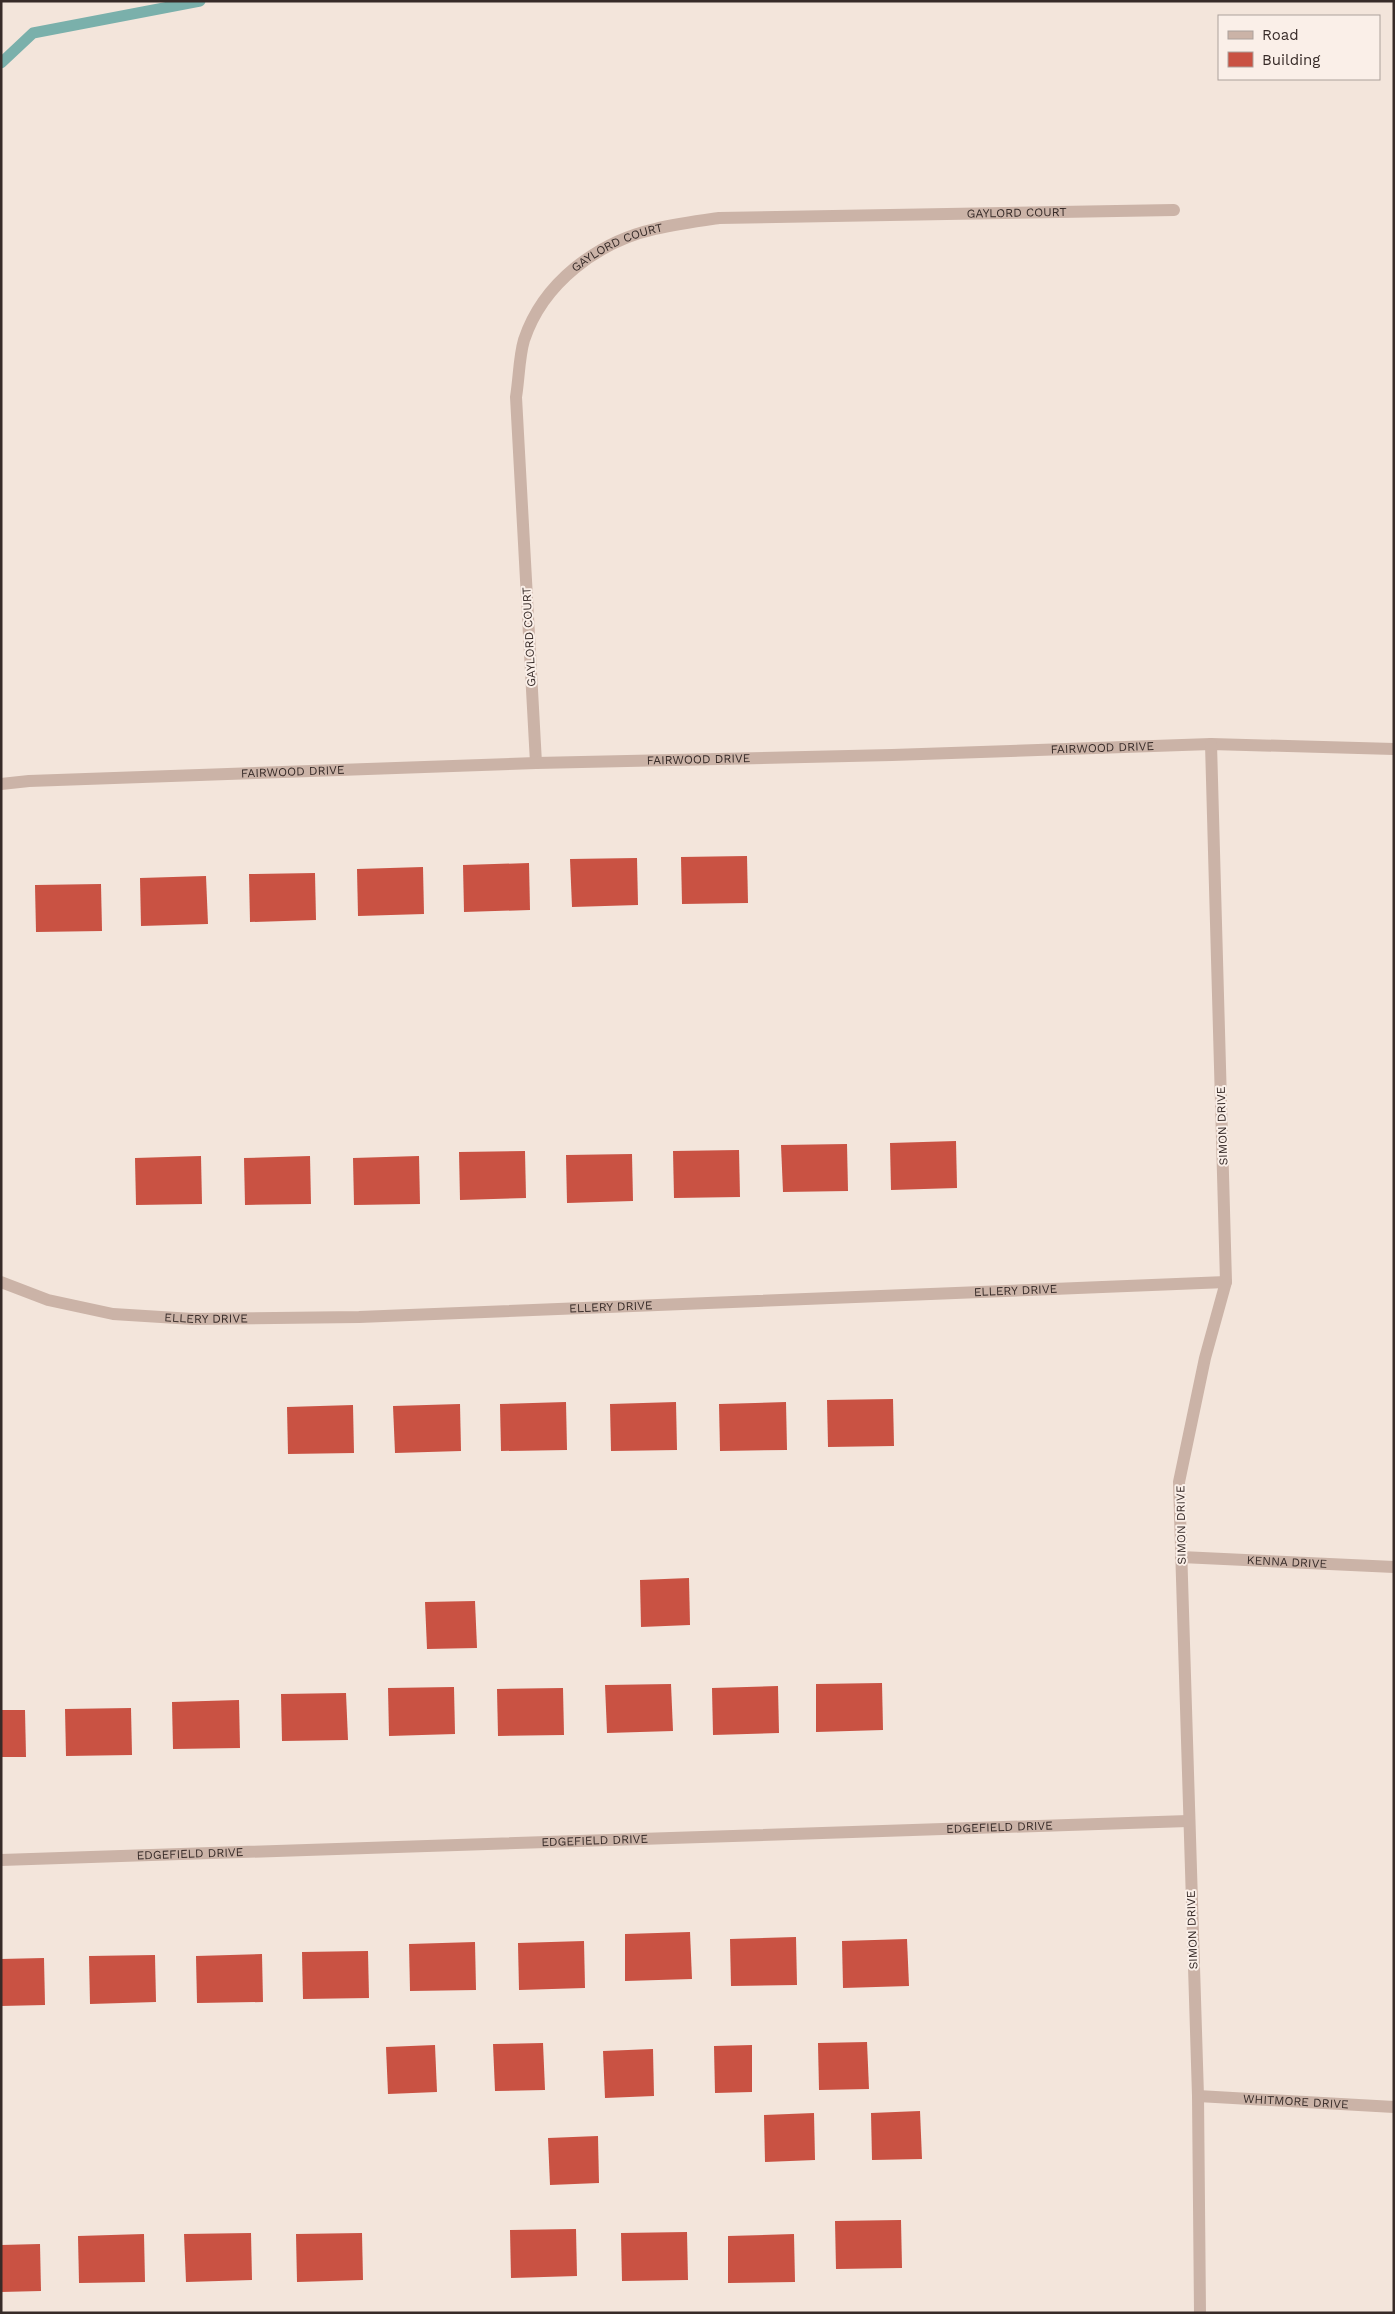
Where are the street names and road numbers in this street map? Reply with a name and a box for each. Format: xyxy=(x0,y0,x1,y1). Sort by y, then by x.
street label: GAYLORD COURT xyxy=(967,205,1067,221)
street label: GAYLORD COURT xyxy=(569,220,664,275)
street label: GAYLORD COURT xyxy=(519,587,539,687)
street label: FAIRWOOD DRIVE xyxy=(1050,739,1155,757)
street label: FAIRWOOD DRIVE xyxy=(646,751,751,768)
street label: FAIRWOOD DRIVE xyxy=(241,763,345,780)
street label: SIMON DRIVE xyxy=(1214,1086,1230,1166)
street label: ELLERY DRIVE xyxy=(973,1282,1058,1299)
street label: ELLERY DRIVE xyxy=(569,1298,653,1316)
street label: ELLERY DRIVE xyxy=(164,1310,248,1326)
street label: SIMON DRIVE xyxy=(1173,1485,1189,1565)
street label: KENNA DRIVE xyxy=(1246,1553,1328,1571)
street label: EDGEFIELD DRIVE xyxy=(946,1818,1053,1836)
street label: EDGEFIELD DRIVE xyxy=(541,1832,649,1849)
street label: EDGEFIELD DRIVE xyxy=(136,1845,244,1863)
street label: SIMON DRIVE xyxy=(1184,1890,1200,1970)
street label: WHITMORE DRIVE xyxy=(1243,2092,1349,2111)

